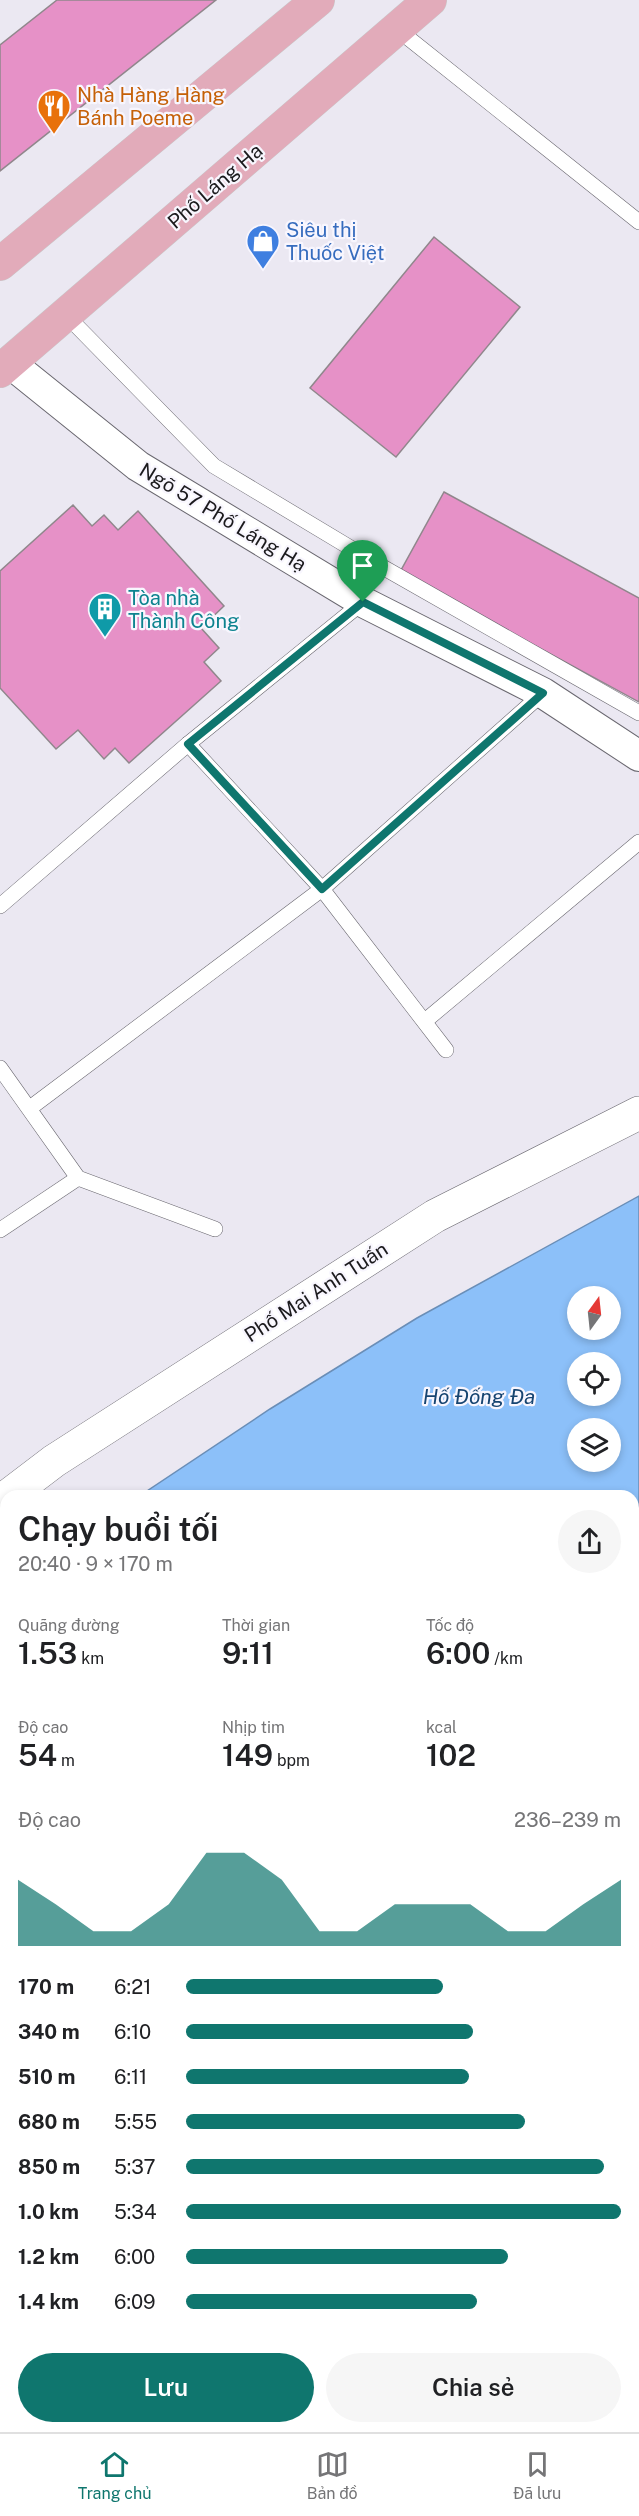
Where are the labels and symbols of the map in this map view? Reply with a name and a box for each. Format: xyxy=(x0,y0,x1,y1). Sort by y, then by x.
place label: Nhà Hàng Hàng Bánh Poeme xyxy=(77,83,225,130)
restaurant icon: Nhà Hàng Hàng Bánh Poeme xyxy=(36,88,72,135)
street label: Phố Láng Hạ xyxy=(163,138,267,234)
place label: Siêu thị Thuốc Việt xyxy=(286,218,385,265)
shop icon: Siêu thị Thuốc Việt xyxy=(245,223,281,270)
street label: Ngõ 57 Phố Láng Hạ xyxy=(135,458,311,576)
pin xyxy=(337,540,388,602)
place label: Tòa nhà Thành Công xyxy=(128,586,239,633)
building icon: Tòa nhà Thành Công xyxy=(87,591,123,638)
street label: Phố Mai Anh Tuấn xyxy=(240,1237,392,1347)
north arrow xyxy=(567,1286,621,1340)
water label: Hố Đống Đa xyxy=(423,1384,535,1409)

